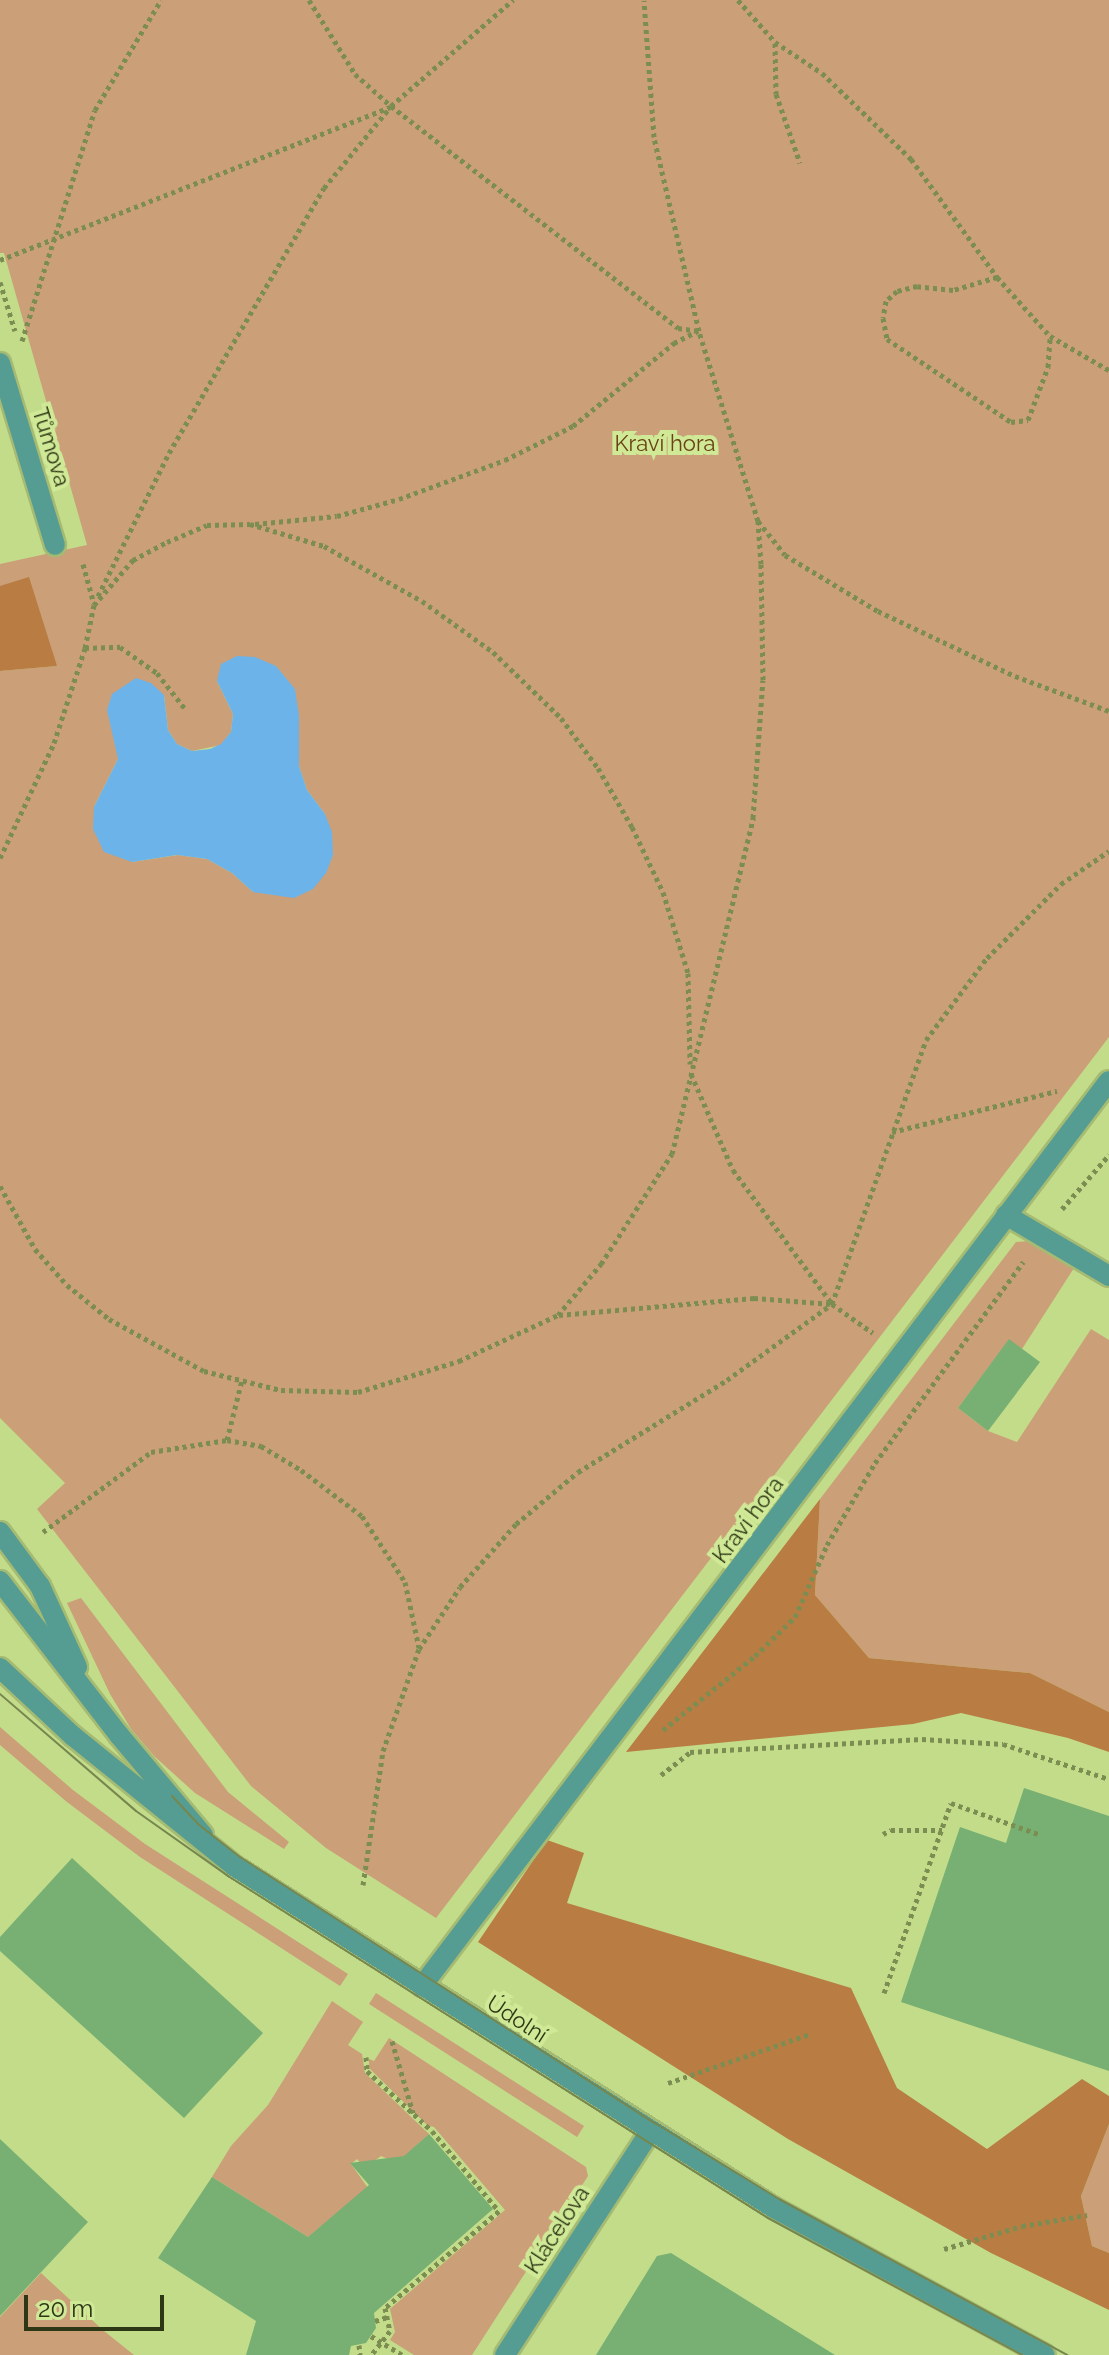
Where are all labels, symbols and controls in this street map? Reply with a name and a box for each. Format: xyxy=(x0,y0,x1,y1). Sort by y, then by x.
street label: Tůmova xyxy=(27,404,75,490)
park label: Kraví hora xyxy=(614,431,716,457)
street label: Kraví hora xyxy=(707,1472,789,1568)
street label: Údolní xyxy=(482,1990,552,2048)
street label: Klácelova xyxy=(519,2181,595,2279)
scale bar xyxy=(28,2279,168,2329)
text: 20 m xyxy=(38,2294,93,2323)

